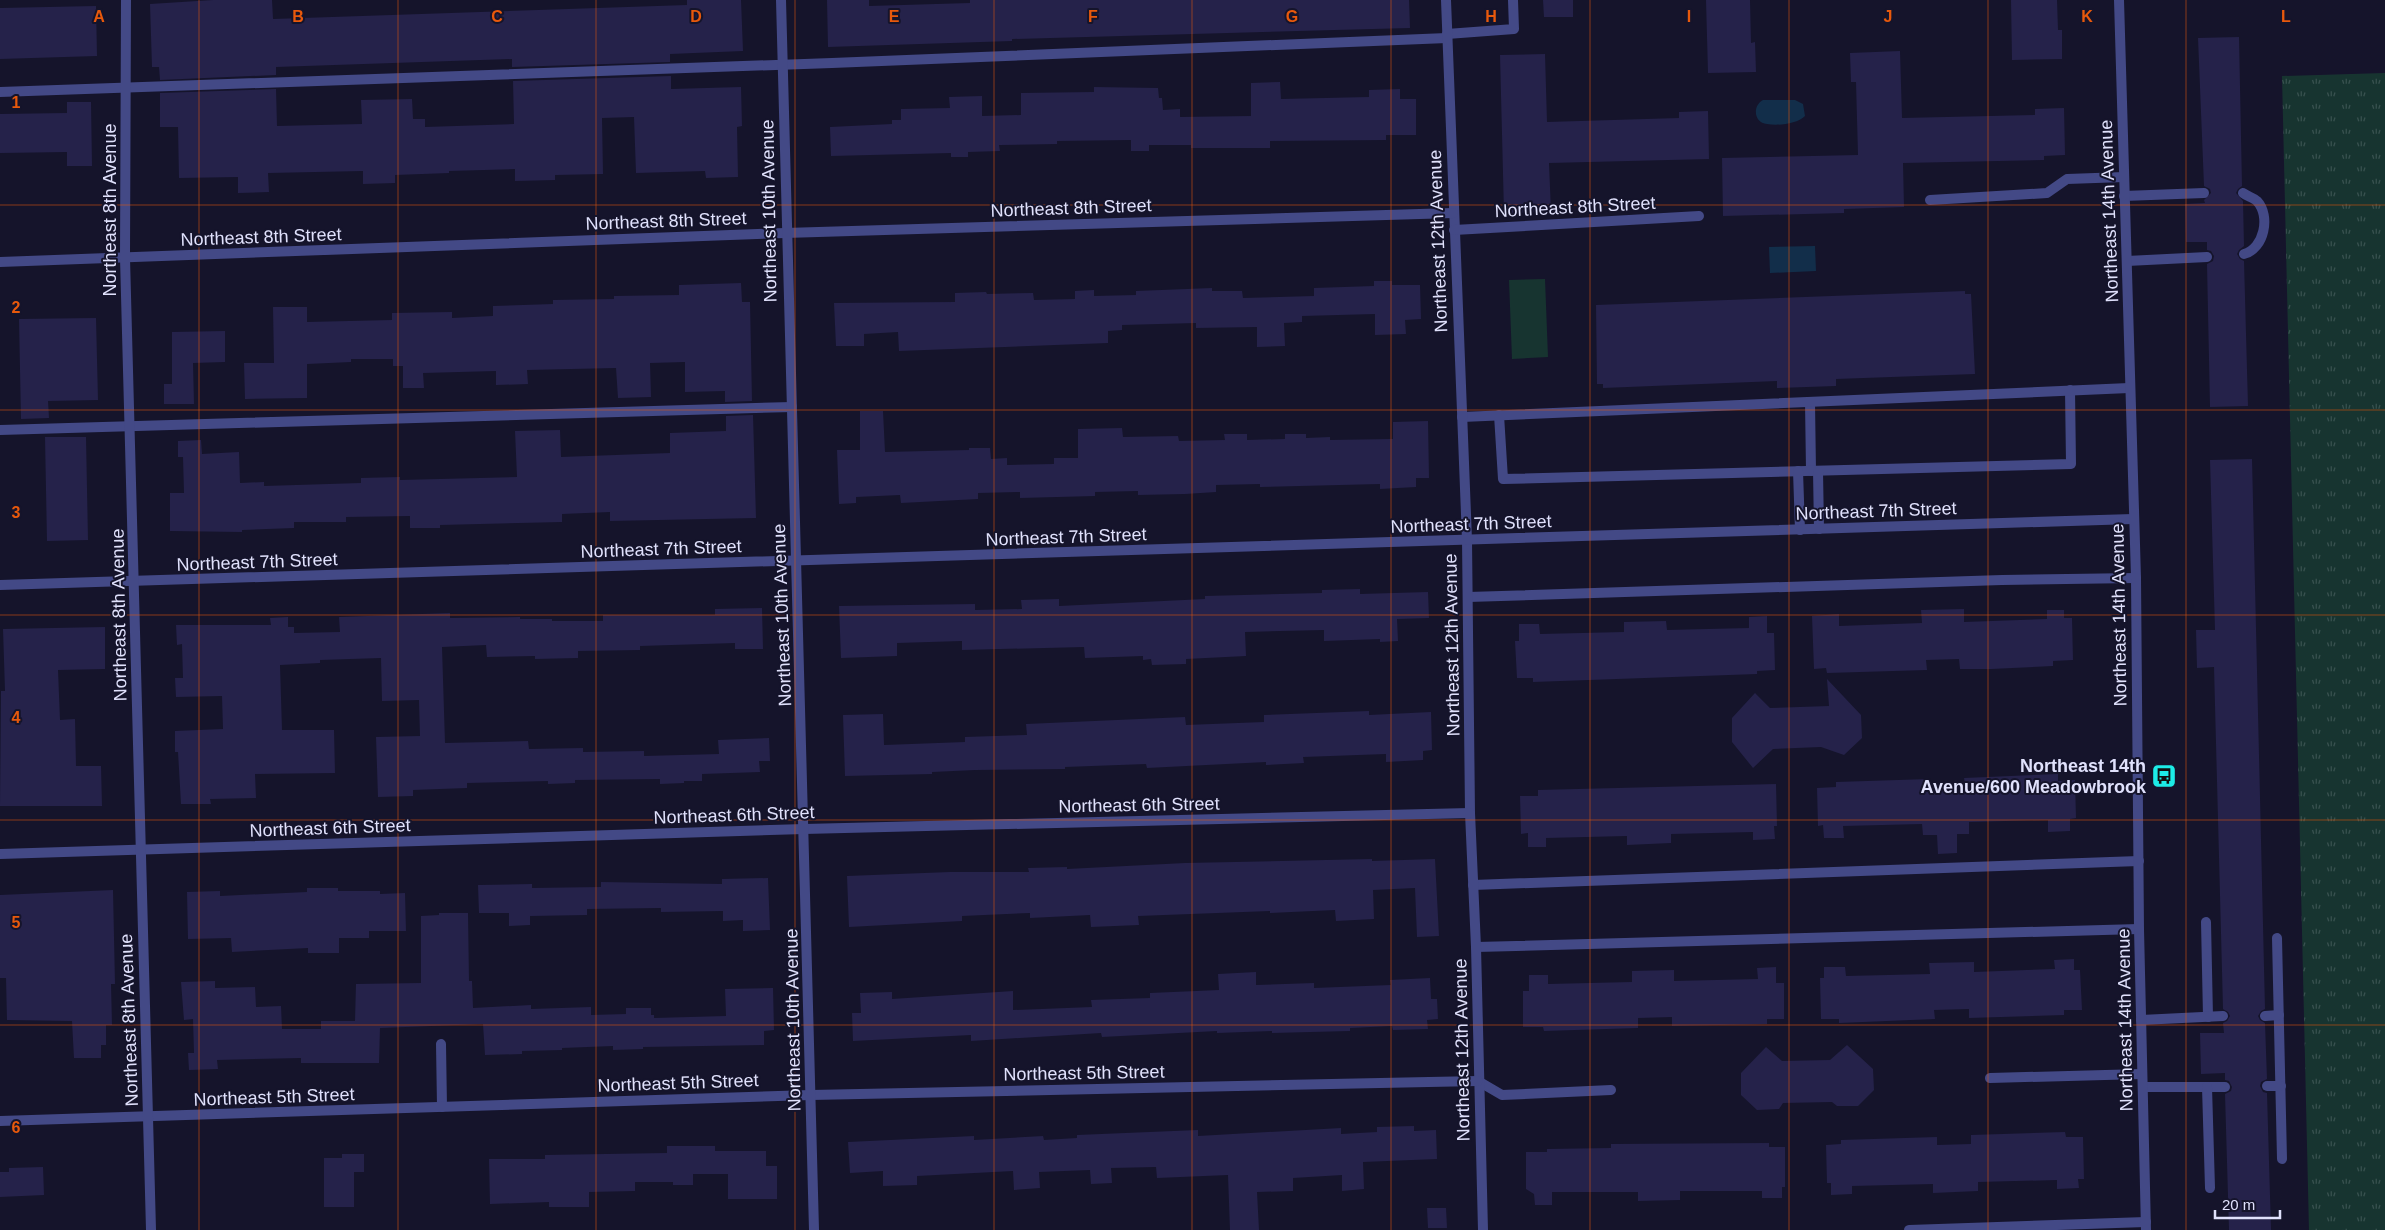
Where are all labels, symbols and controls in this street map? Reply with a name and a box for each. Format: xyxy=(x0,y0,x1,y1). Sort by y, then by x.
text: A xyxy=(93,8,105,25)
text: B xyxy=(292,8,304,25)
text: C xyxy=(491,8,503,25)
text: D xyxy=(690,8,702,25)
text: E xyxy=(889,8,900,25)
text: F xyxy=(1088,8,1098,25)
text: G xyxy=(1286,8,1298,25)
text: H xyxy=(1485,8,1497,25)
text: I xyxy=(1687,8,1691,25)
text: J xyxy=(1884,8,1892,25)
text: K xyxy=(2081,8,2093,25)
text: L xyxy=(2281,8,2291,25)
text: 1 xyxy=(12,94,21,111)
street label: Northeast 10th Avenue xyxy=(757,119,781,303)
street label: Northeast 14th Avenue xyxy=(2096,119,2122,303)
street label: Northeast 8th Avenue xyxy=(100,124,120,296)
street label: Northeast 12th Avenue xyxy=(1425,149,1451,333)
street label: Northeast 8th Street xyxy=(1494,193,1656,221)
street label: Northeast 8th Street xyxy=(990,195,1152,221)
street label: Northeast 8th Street xyxy=(585,208,747,234)
street label: Northeast 8th Street xyxy=(180,224,342,250)
text: 2 xyxy=(12,299,21,316)
street label: Northeast 7th Street xyxy=(1795,498,1957,524)
text: 3 xyxy=(12,504,21,521)
street label: Northeast 7th Street xyxy=(1390,511,1552,537)
street label: Northeast 10th Avenue xyxy=(769,523,795,707)
street label: Northeast 14th Avenue xyxy=(2107,523,2131,707)
street label: Northeast 7th Street xyxy=(985,524,1147,550)
street label: Northeast 8th Avenue xyxy=(107,528,131,702)
street label: Northeast 7th Street xyxy=(580,536,742,562)
street label: Northeast 7th Street xyxy=(176,549,338,575)
street label: Northeast 12th Avenue xyxy=(1440,553,1464,737)
text: 4 xyxy=(12,709,21,726)
place label: Northeast 14th Avenue/600 Meadowbrook xyxy=(1921,756,2147,797)
bus stop icon: Northeast 14th Avenue/600 Meadowbrook xyxy=(2151,763,2177,789)
street label: Northeast 6th Street xyxy=(1058,794,1220,816)
street label: Northeast 6th Street xyxy=(653,802,815,828)
street label: Northeast 6th Street xyxy=(249,815,411,841)
text: 5 xyxy=(12,914,21,931)
street label: Northeast 10th Avenue xyxy=(781,928,805,1112)
street label: Northeast 14th Avenue xyxy=(2113,928,2137,1112)
street label: Northeast 8th Avenue xyxy=(116,933,142,1107)
street label: Northeast 12th Avenue xyxy=(1450,958,1474,1142)
street label: Northeast 5th Street xyxy=(1003,1062,1165,1084)
street label: Northeast 5th Street xyxy=(597,1070,759,1096)
street label: Northeast 5th Street xyxy=(193,1084,355,1110)
text: 6 xyxy=(12,1119,21,1136)
scale bar xyxy=(2215,1188,2280,1220)
text: 20 m xyxy=(2222,1196,2255,1213)

